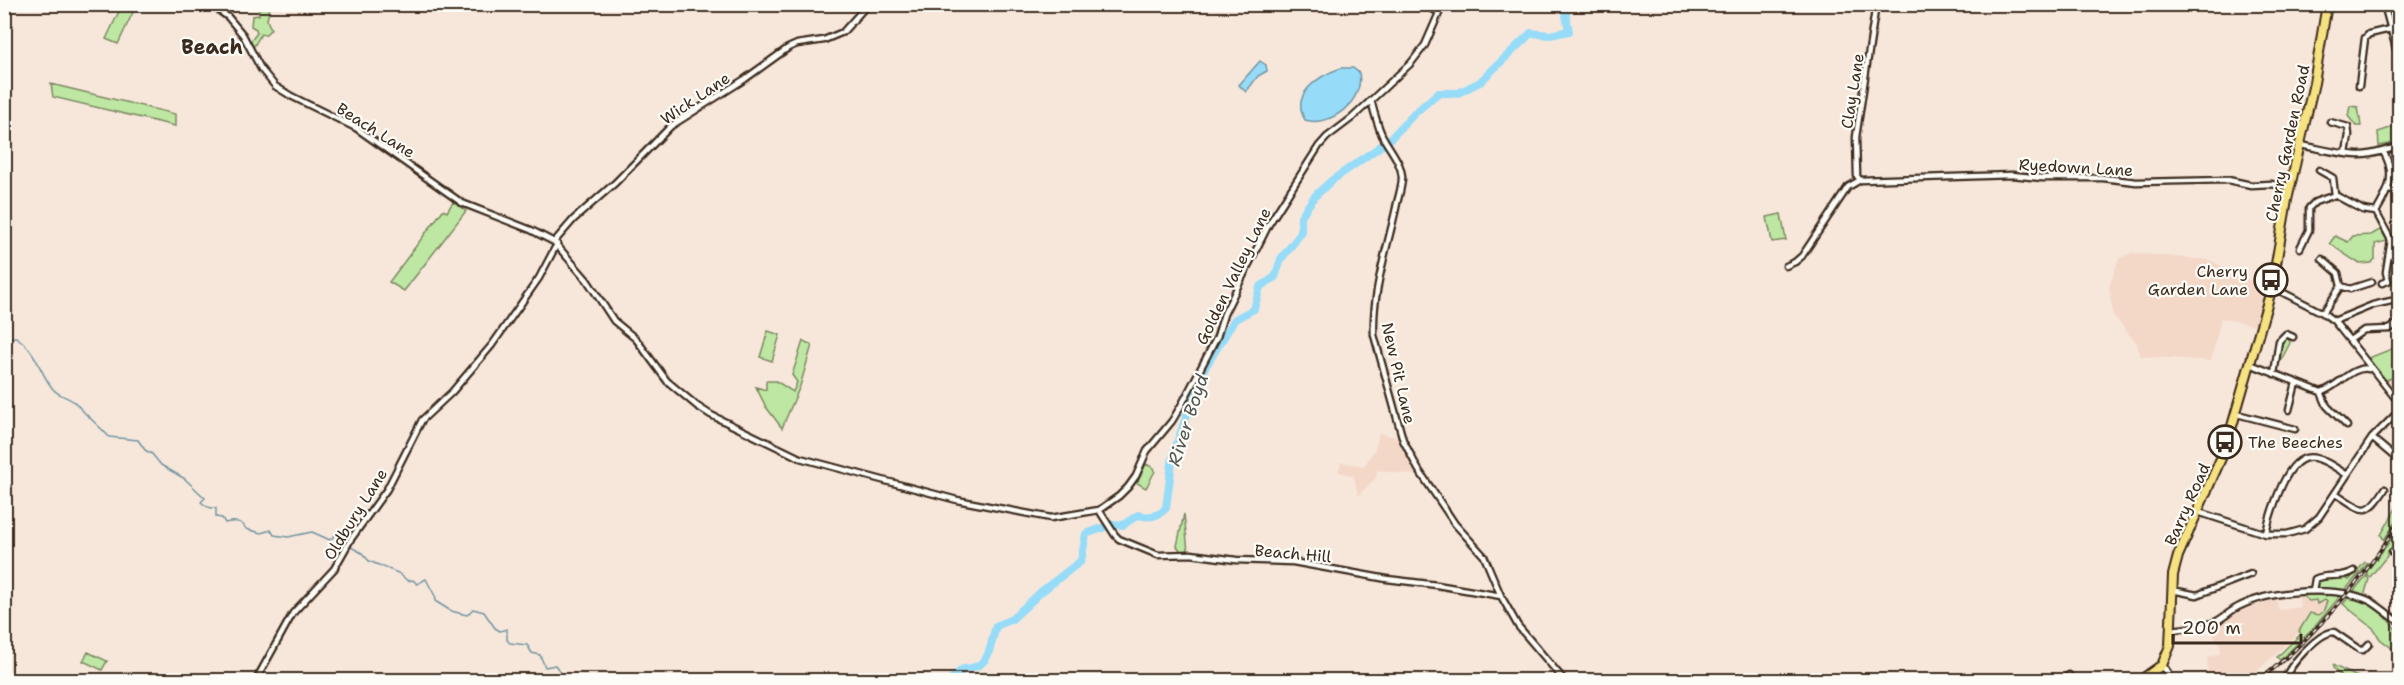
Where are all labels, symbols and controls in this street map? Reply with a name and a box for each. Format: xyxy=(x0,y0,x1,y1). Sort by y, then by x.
district label: Beach xyxy=(181,34,243,60)
street label: Clay Lane xyxy=(1836,52,1869,130)
street label: Cherry Garden Road xyxy=(2261,63,2314,224)
street label: Wick Lane xyxy=(657,68,734,129)
street label: Beach Lane xyxy=(333,98,419,163)
street label: Ryedown Lane xyxy=(2018,154,2134,181)
street label: Golden Valley Lane xyxy=(1191,204,1276,348)
place label: Cherry Garden Lane xyxy=(2148,261,2248,300)
bus stop icon: Cherry Garden Lane xyxy=(2253,262,2289,298)
street label: New Pit Lane xyxy=(1377,320,1420,426)
water label: River Boyd xyxy=(1162,370,1214,469)
bus stop icon: The Beeches xyxy=(2207,424,2243,460)
place label: The Beeches xyxy=(2248,432,2343,453)
street label: Barry Road xyxy=(2160,460,2215,549)
street label: Oldbury Lane xyxy=(319,465,392,564)
street label: Beach Hill xyxy=(1254,540,1332,567)
scale bar xyxy=(2173,607,2300,645)
text: 200 m xyxy=(2182,616,2241,640)

